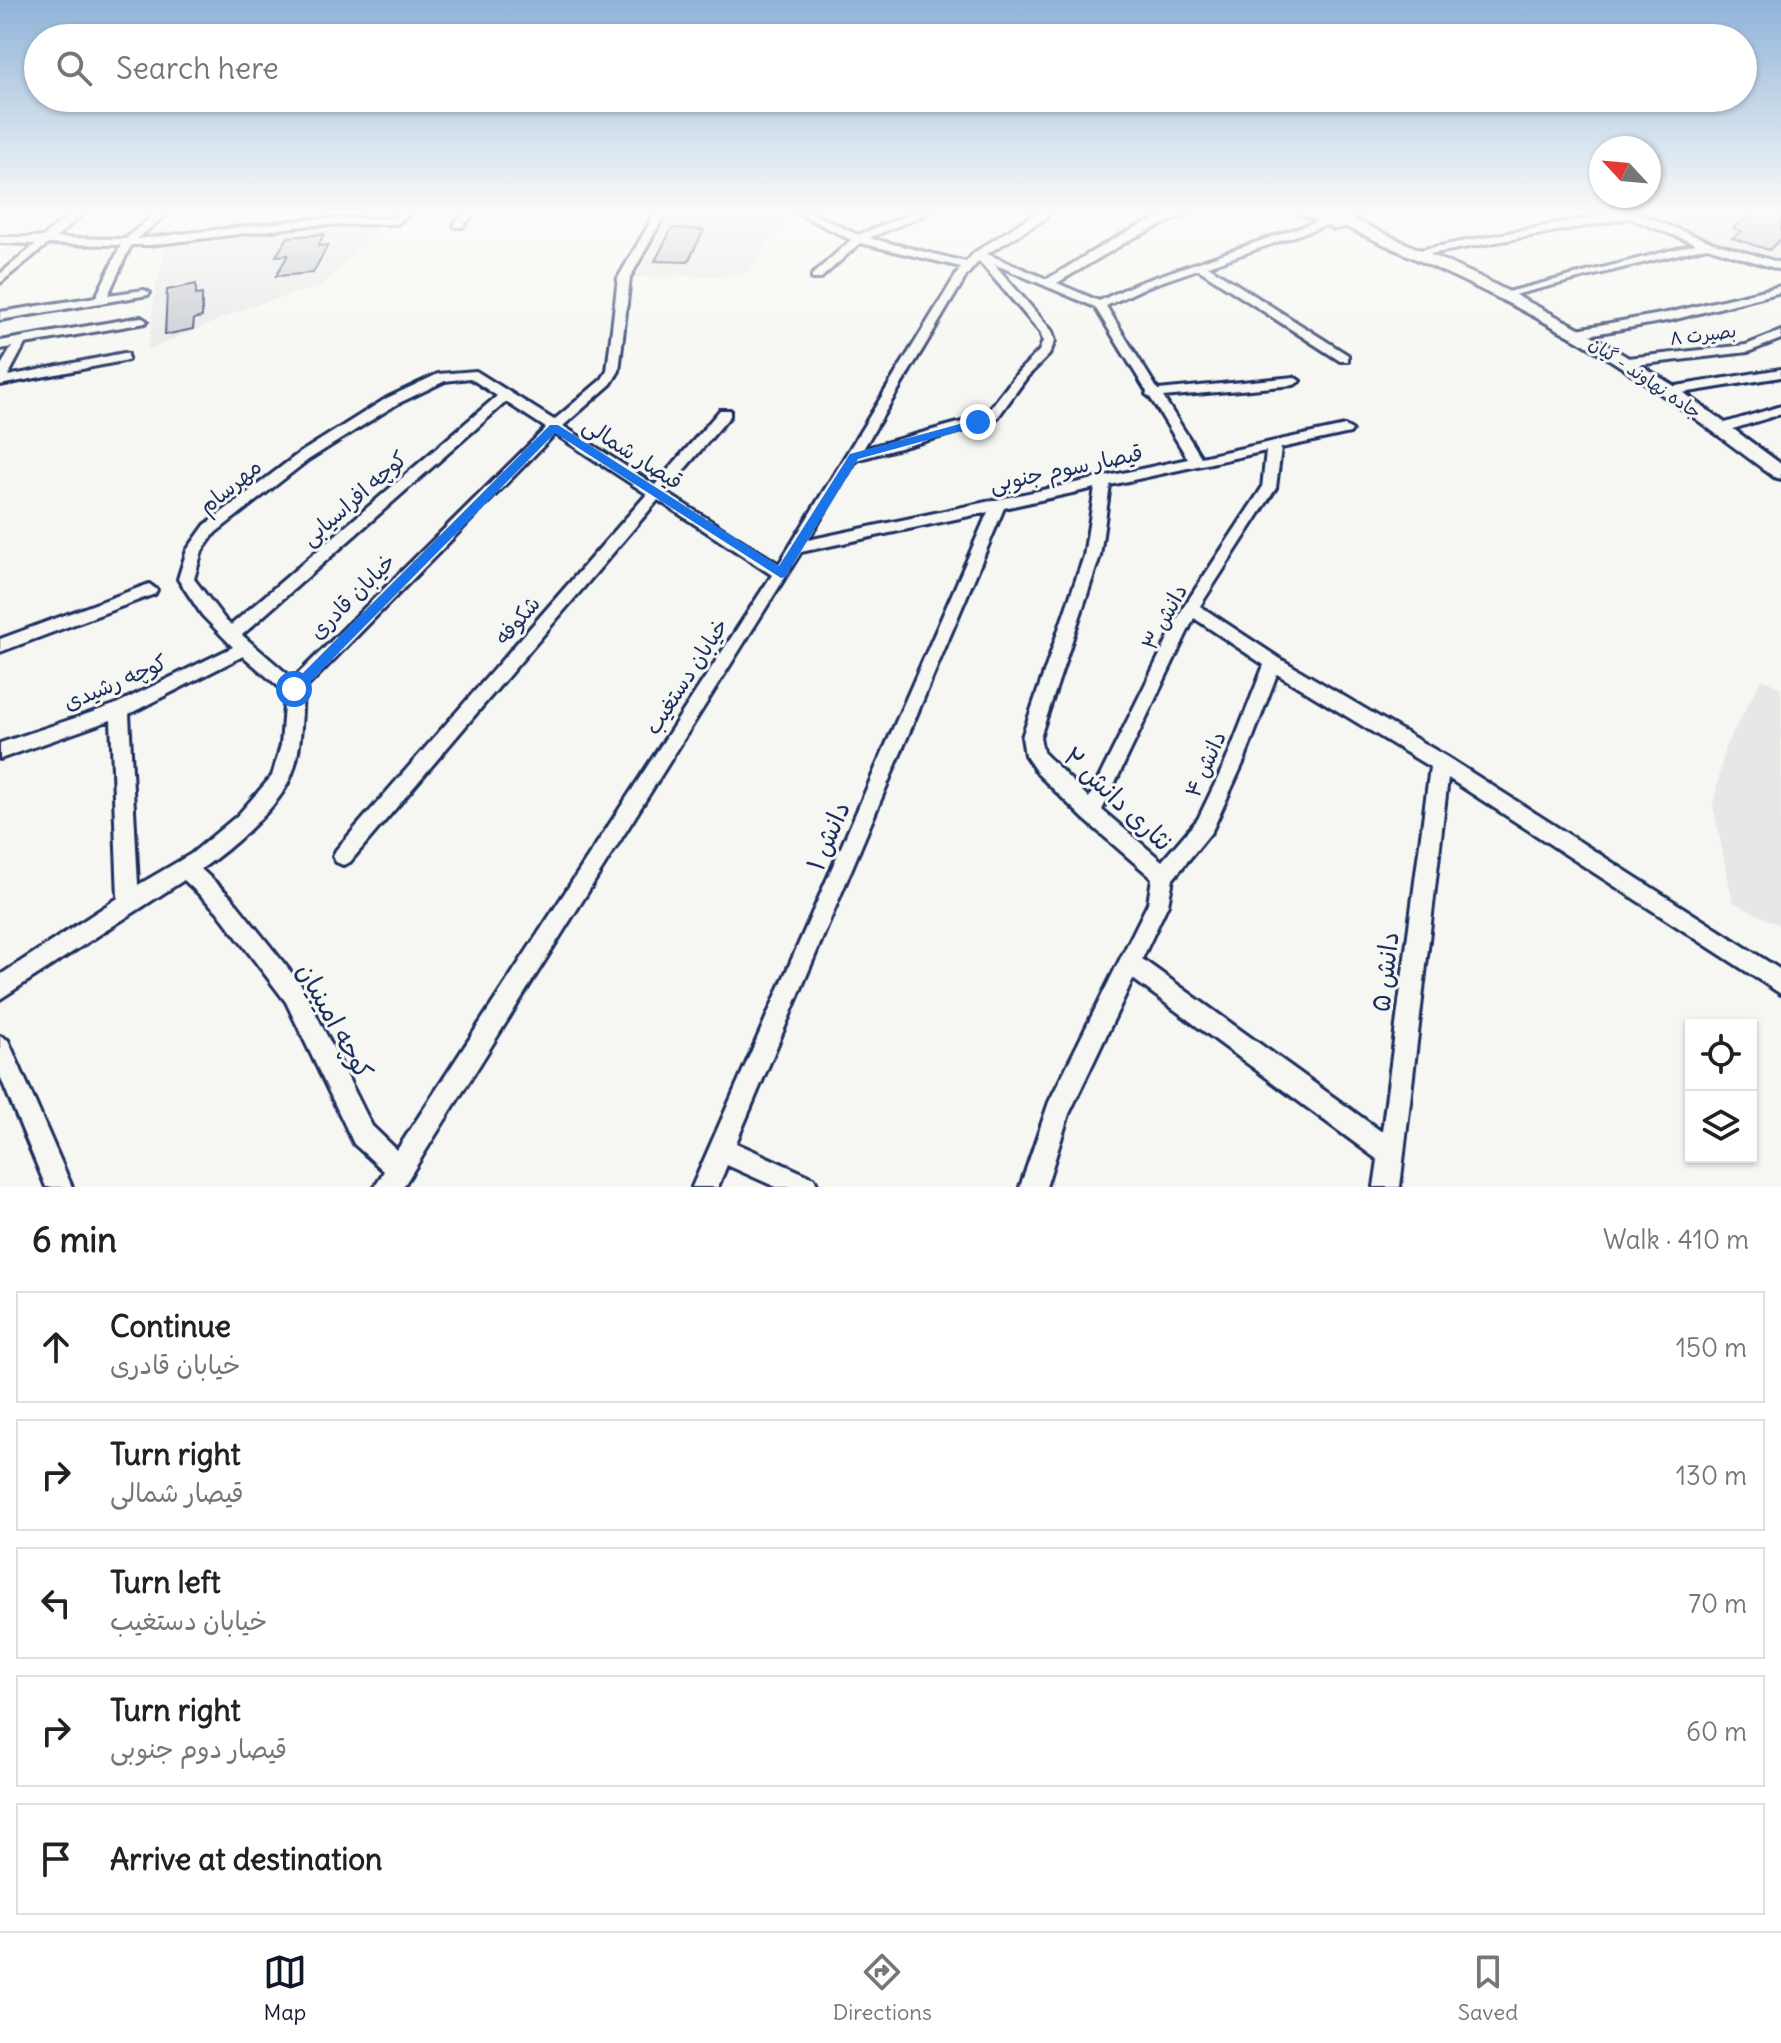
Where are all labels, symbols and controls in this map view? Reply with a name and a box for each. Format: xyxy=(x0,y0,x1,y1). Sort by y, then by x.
search box xyxy=(24,24,1757,112)
icon: search xyxy=(52,46,96,90)
text: Search here xyxy=(116,49,279,87)
north arrow xyxy=(1589,136,1661,208)
street label: بصیرت ۸ xyxy=(1668,319,1737,350)
street label: جاده نهاوند - گیان xyxy=(1585,332,1706,424)
route end xyxy=(960,404,996,440)
street label: قیصار شمالی xyxy=(577,410,688,496)
street label: قیصار سوم جنوبی xyxy=(987,438,1146,502)
street label: کوچه افراسیابی xyxy=(295,445,413,552)
street label: مهرسام xyxy=(193,452,269,522)
street label: خیابان قادری xyxy=(303,547,401,645)
street label: دانش ۳ xyxy=(1135,579,1193,655)
street label: شکوفه xyxy=(488,590,546,650)
street label: خیابان دستغیب xyxy=(638,613,734,739)
street label: کوچه رشیدی xyxy=(59,648,171,716)
route start xyxy=(276,671,312,707)
street label: دانش ۴ xyxy=(1178,727,1232,801)
street label: نثاری دانش ۲ xyxy=(1057,739,1180,858)
street label: دانش ۱ xyxy=(798,796,857,875)
street label: دانش ۵ xyxy=(1363,930,1406,1014)
street label: کوچه امینیان xyxy=(290,957,381,1085)
map controls xyxy=(1685,1019,1757,1163)
button: locate xyxy=(1685,1019,1757,1091)
button: layers xyxy=(1685,1091,1757,1163)
text: 6 min xyxy=(32,1218,117,1261)
text: Walk · 410 m xyxy=(1603,1223,1749,1256)
text: Continue xyxy=(110,1307,231,1345)
icon: ahead xyxy=(34,1325,78,1369)
text: 150 m xyxy=(1676,1331,1747,1364)
text: خیابان قادری xyxy=(110,1348,241,1381)
text: Turn right xyxy=(110,1435,241,1473)
icon: right xyxy=(34,1453,78,1497)
text: 130 m xyxy=(1676,1459,1747,1492)
text: قیصار شمالی xyxy=(110,1476,244,1509)
text: Turn left xyxy=(110,1563,221,1601)
icon: left xyxy=(34,1581,78,1625)
text: 70 m xyxy=(1688,1587,1747,1620)
text: خیابان دستغیب xyxy=(110,1604,267,1637)
text: Turn right xyxy=(110,1691,241,1729)
icon: right xyxy=(34,1709,78,1753)
text: 60 m xyxy=(1686,1715,1747,1748)
text: قیصار دوم جنوبی xyxy=(110,1732,287,1765)
icon: arrive xyxy=(34,1837,78,1881)
text: Arrive at destination xyxy=(110,1840,382,1878)
tab: Map xyxy=(263,1950,307,2026)
tab: Directions xyxy=(833,1950,932,2026)
tab: Saved xyxy=(1458,1950,1518,2026)

